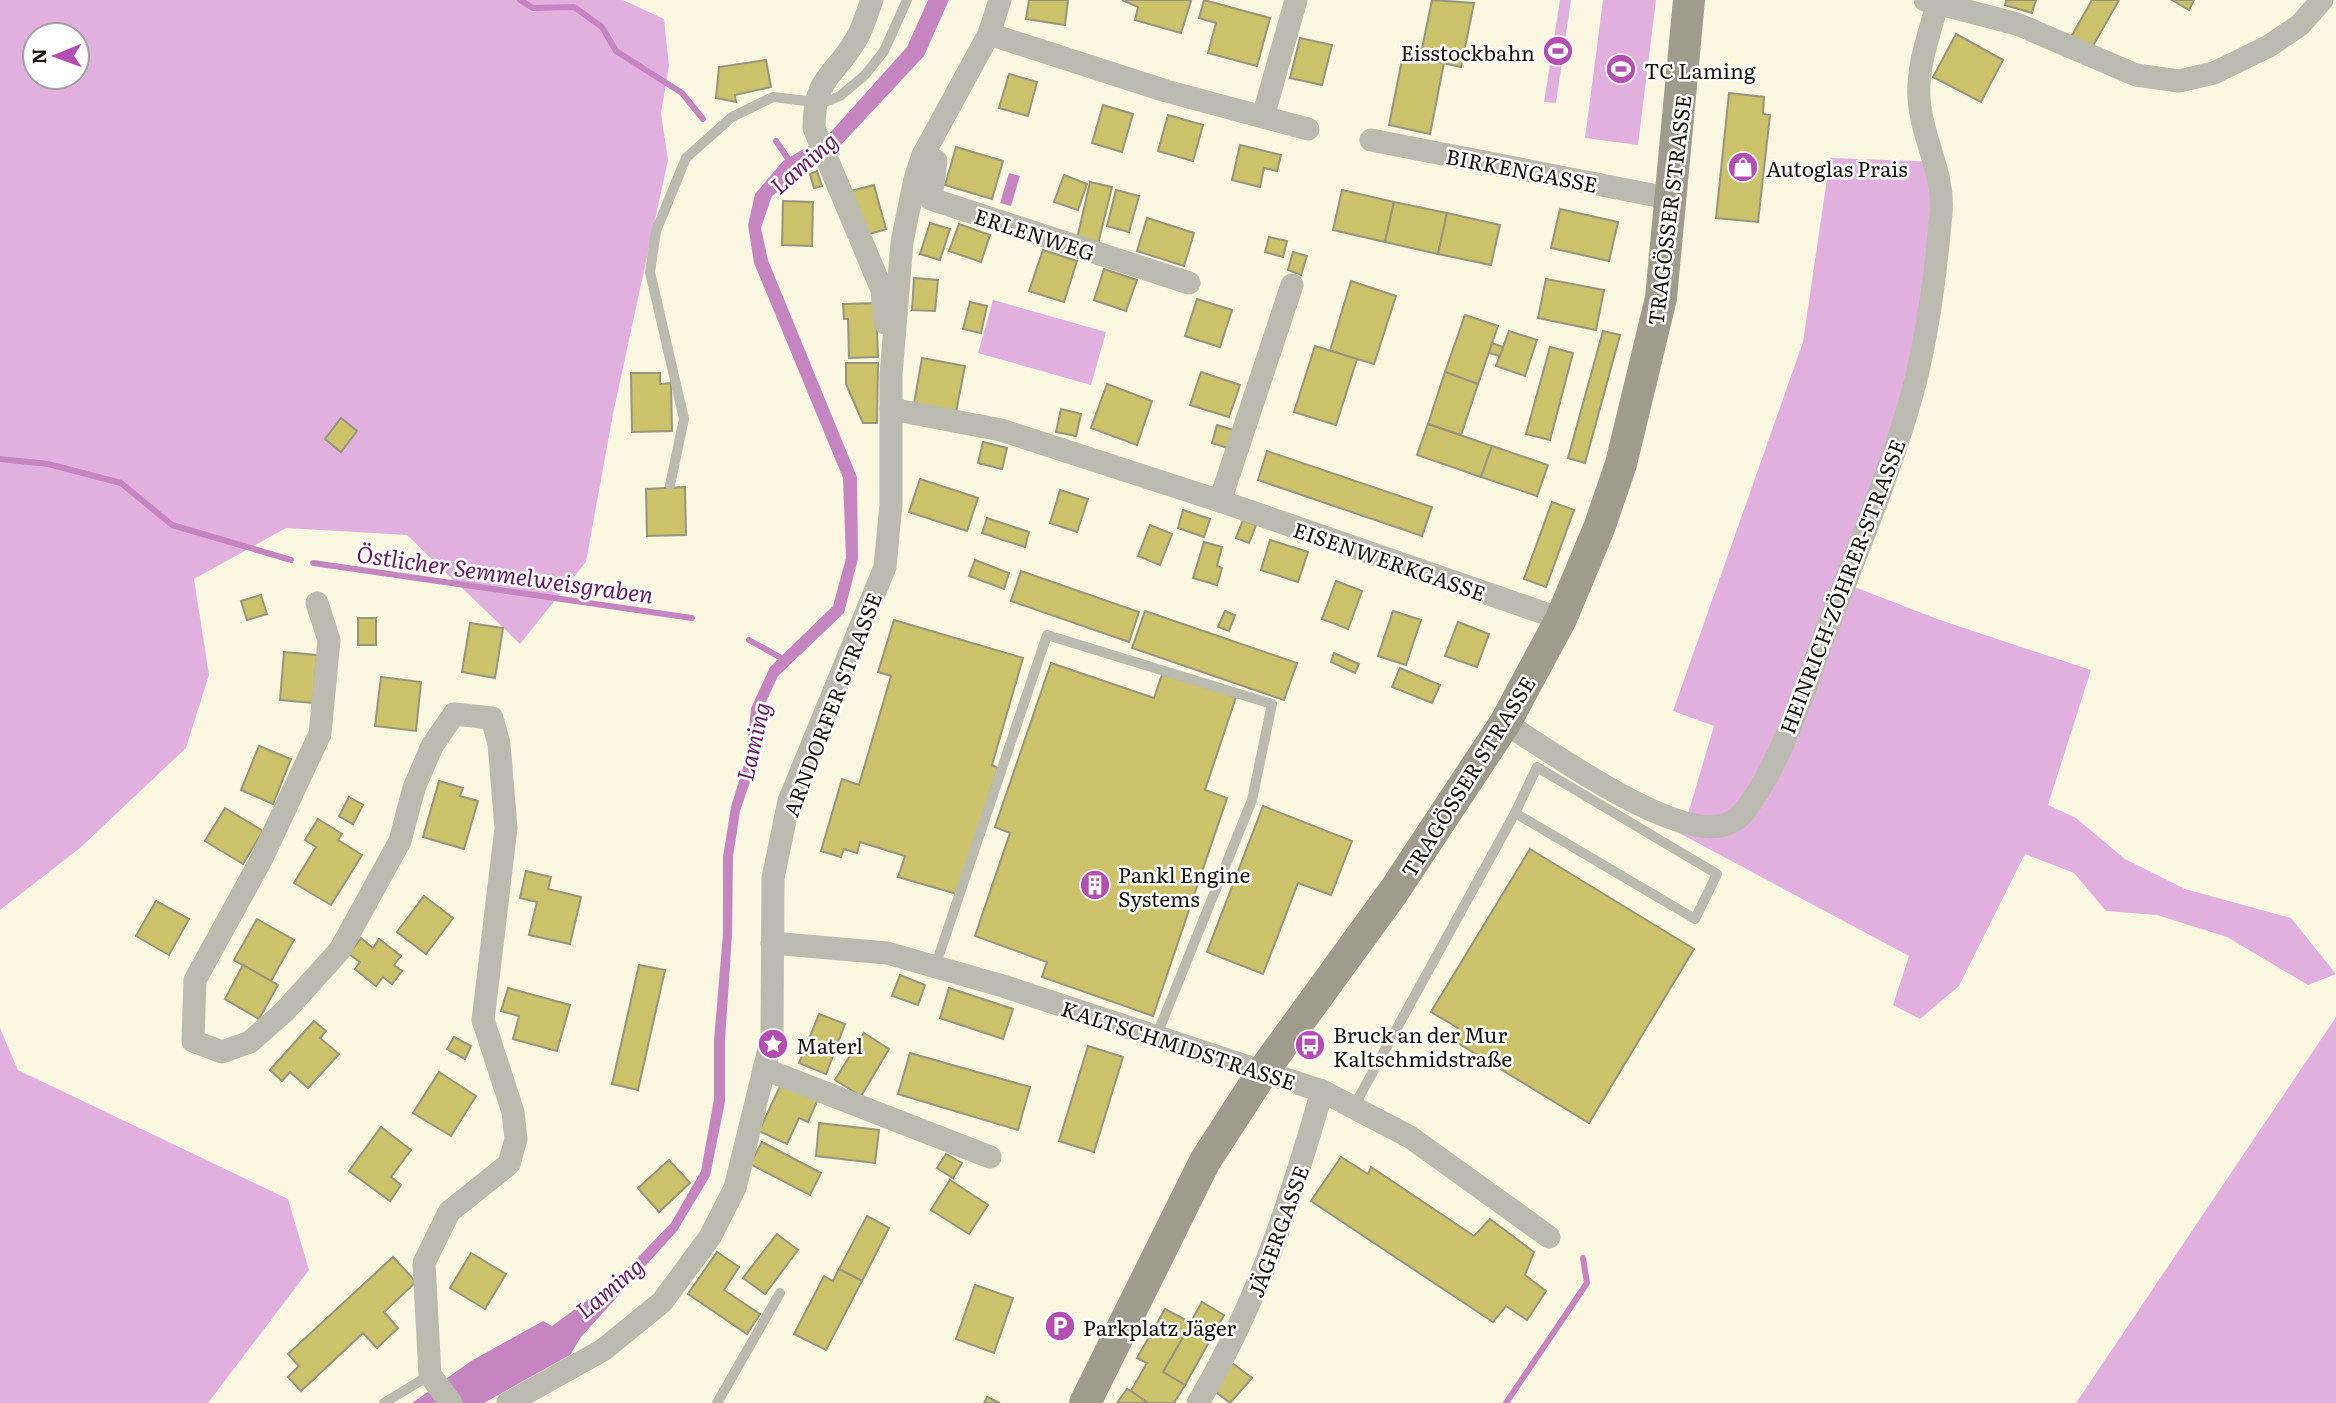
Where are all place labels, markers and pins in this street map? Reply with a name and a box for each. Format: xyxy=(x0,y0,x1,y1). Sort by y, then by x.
sports icon: Eisstockbahn xyxy=(1541,34,1575,68)
place label: Eisstockbahn xyxy=(1400,36,1535,67)
sports icon: TC Laming xyxy=(1604,52,1638,86)
place label: TC Laming xyxy=(1644,54,1756,85)
shop icon: Autoglas Prais xyxy=(1726,150,1760,184)
place label: Autoglas Prais xyxy=(1766,152,1908,183)
place label: Pankl Engine Systems xyxy=(1118,858,1250,913)
building icon: Pankl Engine Systems xyxy=(1078,868,1112,902)
place label: Bruck an der Mur Kaltschmidstraße xyxy=(1333,1018,1512,1073)
place icon: Materl xyxy=(756,1027,790,1061)
bus stop icon: Bruck an der Mur Kaltschmidstraße xyxy=(1293,1028,1327,1062)
place label: Materl xyxy=(796,1029,863,1060)
parking icon: Parkplatz Jäger xyxy=(1043,1309,1077,1343)
place label: Parkplatz Jäger xyxy=(1083,1311,1236,1342)

